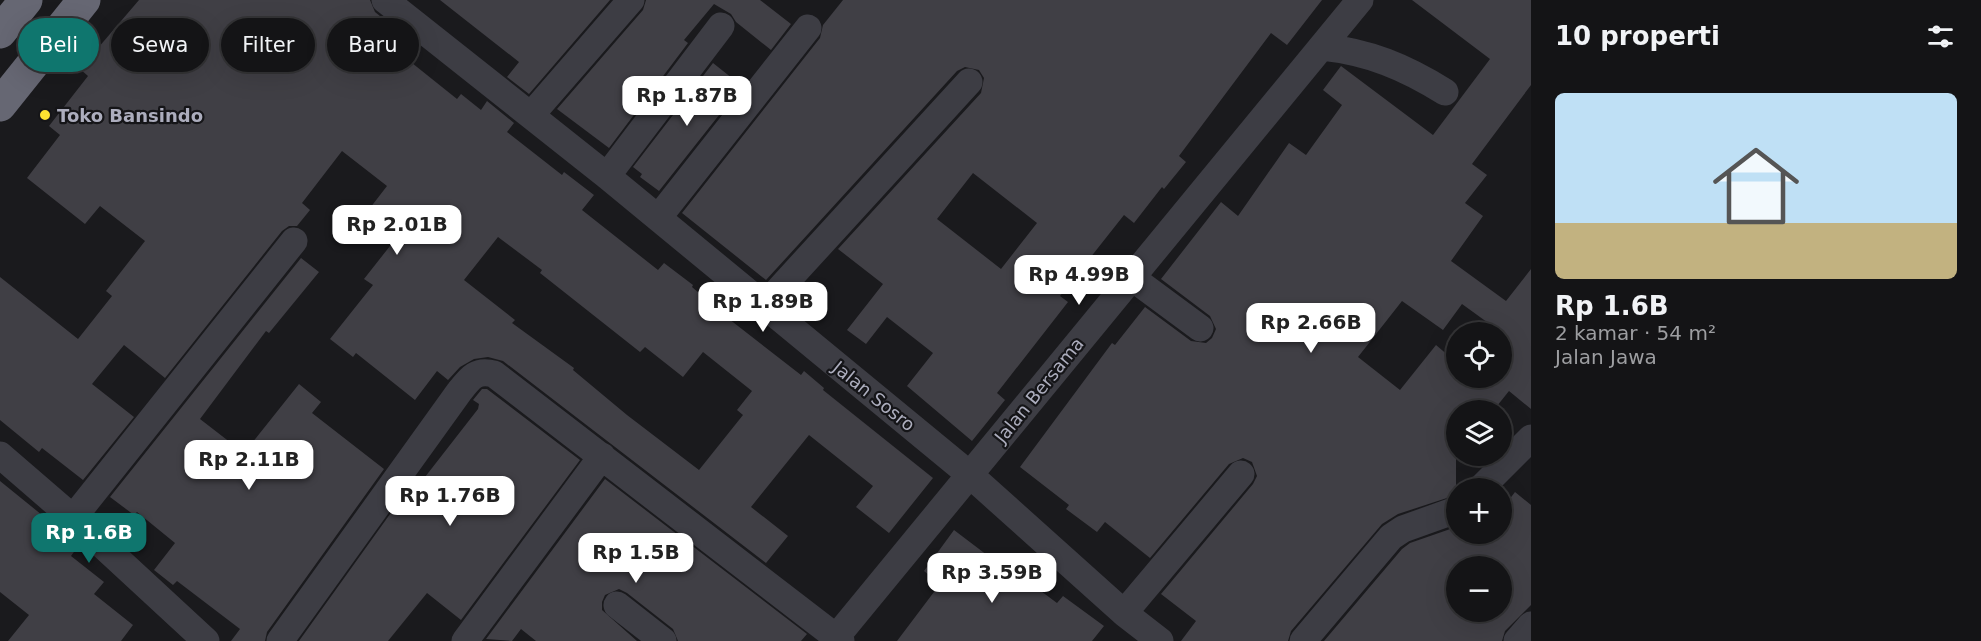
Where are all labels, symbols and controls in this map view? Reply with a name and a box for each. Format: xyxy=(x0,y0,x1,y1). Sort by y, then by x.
chip: Beli xyxy=(18,18,99,72)
chip: Sewa xyxy=(111,18,209,72)
chip: Filter xyxy=(221,18,315,72)
chip: Baru xyxy=(327,18,419,72)
icon: filters xyxy=(1924,20,1957,53)
text: 10 properti xyxy=(1555,21,1720,51)
pin: Rp 1.87B xyxy=(625,76,749,127)
text: Rp 1.87B xyxy=(636,83,738,107)
place label: Toko Bansindo xyxy=(57,105,203,126)
marker: Toko Bansindo xyxy=(38,108,52,122)
icon: home xyxy=(1702,132,1810,240)
pin: Rp 2.01B xyxy=(335,205,459,256)
text: Rp 2.01B xyxy=(346,212,448,236)
pin: Rp 4.99B xyxy=(1017,255,1141,306)
text: Rp 4.99B xyxy=(1028,262,1130,286)
pin: Rp 1.89B xyxy=(701,282,825,333)
text: Rp 1.89B xyxy=(712,289,814,313)
text: Rp 1.6B xyxy=(1555,291,1669,321)
pin: Rp 2.66B xyxy=(1249,303,1373,354)
text: Rp 2.66B xyxy=(1260,310,1362,334)
text: 2 kamar · 54 m² xyxy=(1555,321,1716,345)
map controls xyxy=(1446,322,1512,622)
button: locate xyxy=(1446,322,1512,388)
street label: Jalan Bersama xyxy=(990,333,1088,448)
text: Jalan Jawa xyxy=(1555,345,1657,369)
street label: Jalan Sosro xyxy=(828,356,919,435)
button: layers xyxy=(1446,400,1512,466)
pin: Rp 2.11B xyxy=(187,440,311,491)
text: Rp 2.11B xyxy=(198,447,300,471)
pin: Rp 1.76B xyxy=(388,476,512,527)
button: + xyxy=(1446,478,1512,544)
text: Rp 1.76B xyxy=(399,483,501,507)
pin: Rp 1.6B xyxy=(34,513,144,564)
text: Rp 1.6B xyxy=(45,520,133,544)
pin: Rp 1.5B xyxy=(581,533,691,584)
text: Rp 1.5B xyxy=(592,540,680,564)
pin: Rp 3.59B xyxy=(930,553,1054,604)
button: − xyxy=(1446,556,1512,622)
text: Rp 3.59B xyxy=(941,560,1043,584)

